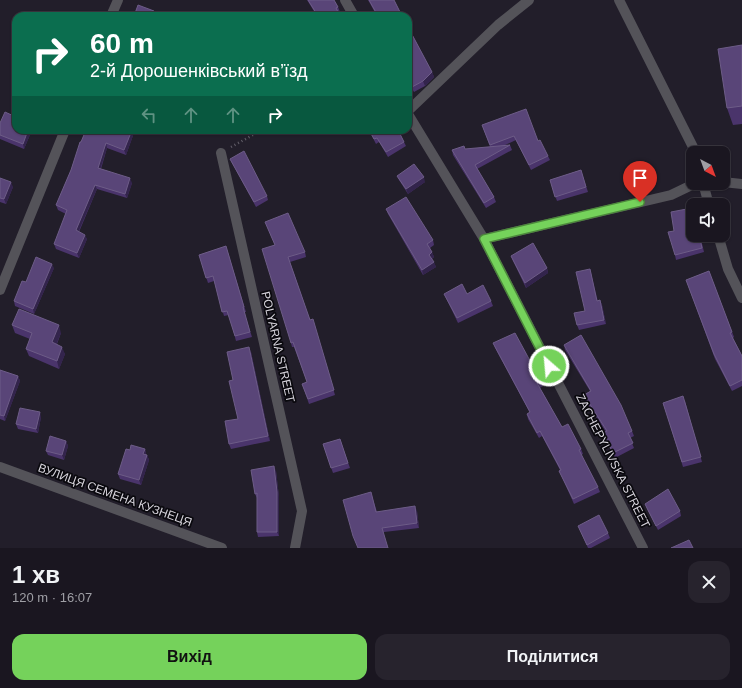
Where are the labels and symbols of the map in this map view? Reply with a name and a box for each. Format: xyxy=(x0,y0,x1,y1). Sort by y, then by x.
north arrow xyxy=(686,146,730,190)
pin xyxy=(623,161,657,202)
street label: POLYARNA STREET xyxy=(258,290,298,405)
position arrow xyxy=(528,345,570,387)
street label: ZACHEPYLIVSKA STREET xyxy=(573,392,653,531)
street label: ВУЛИЦЯ СЕМЕНА КУЗНЕЦЯ xyxy=(36,461,194,529)

